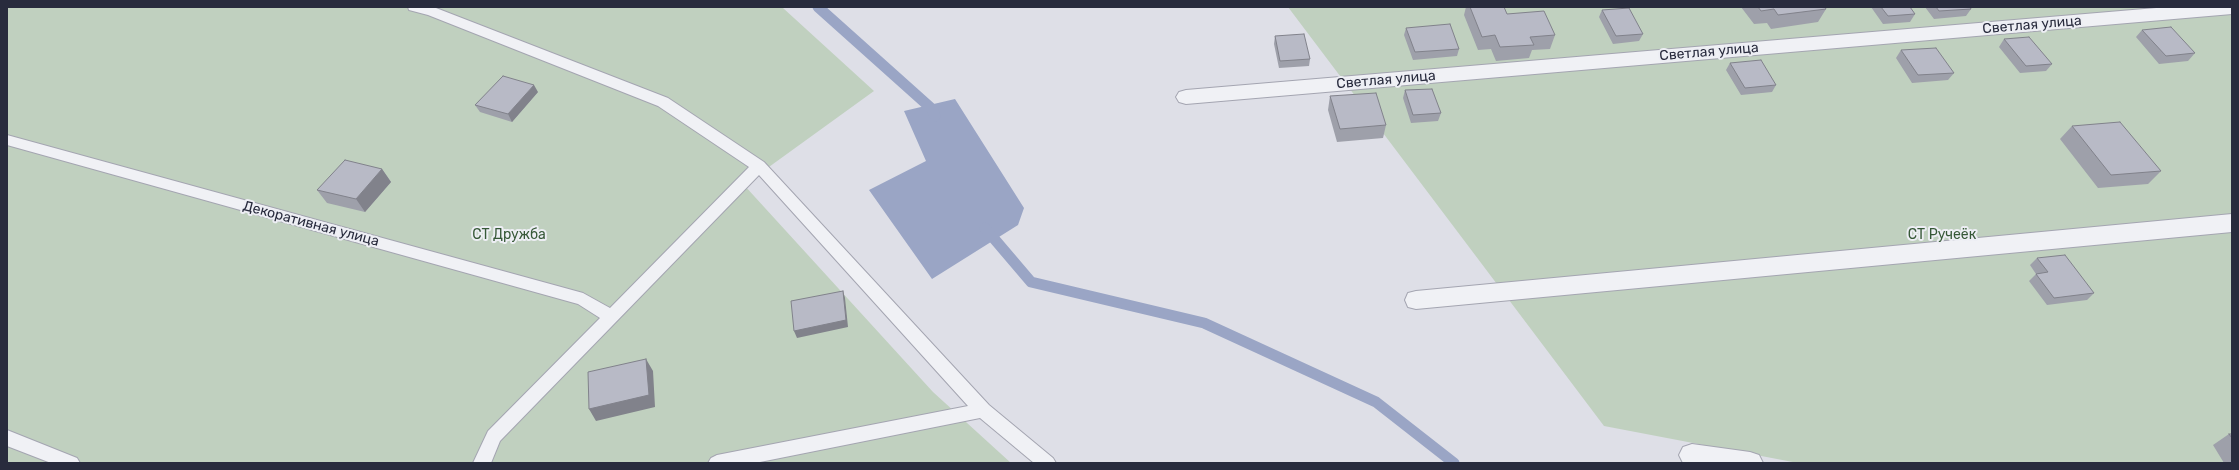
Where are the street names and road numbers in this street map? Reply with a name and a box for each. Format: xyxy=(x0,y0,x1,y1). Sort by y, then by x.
street label: Светлая улица xyxy=(1982,12,2082,38)
street label: Светлая улица xyxy=(1659,39,1759,65)
street label: Светлая улица xyxy=(1336,67,1436,93)
street label: Декоративная улица xyxy=(241,198,381,250)

